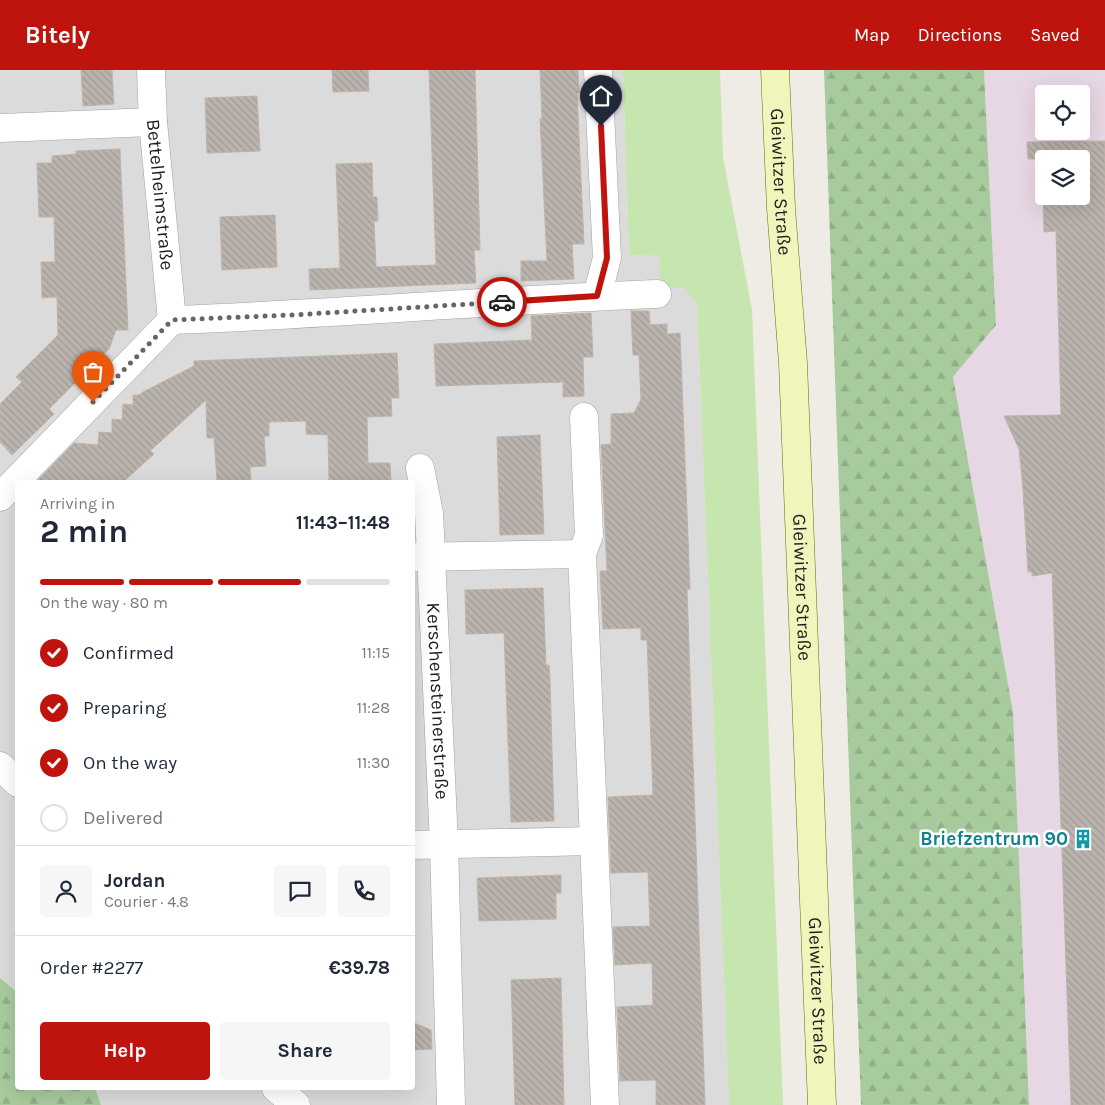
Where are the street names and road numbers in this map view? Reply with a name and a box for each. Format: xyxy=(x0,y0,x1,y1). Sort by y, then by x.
street label: Gleiwitzer Straße xyxy=(766,108,796,256)
street label: Bettelheimstraße xyxy=(142,118,178,271)
street label: Gleiwitzer Straße xyxy=(788,513,816,661)
street label: Kerschensteinerstraße xyxy=(422,602,453,800)
street label: Gleiwitzer Straße xyxy=(804,917,831,1065)

